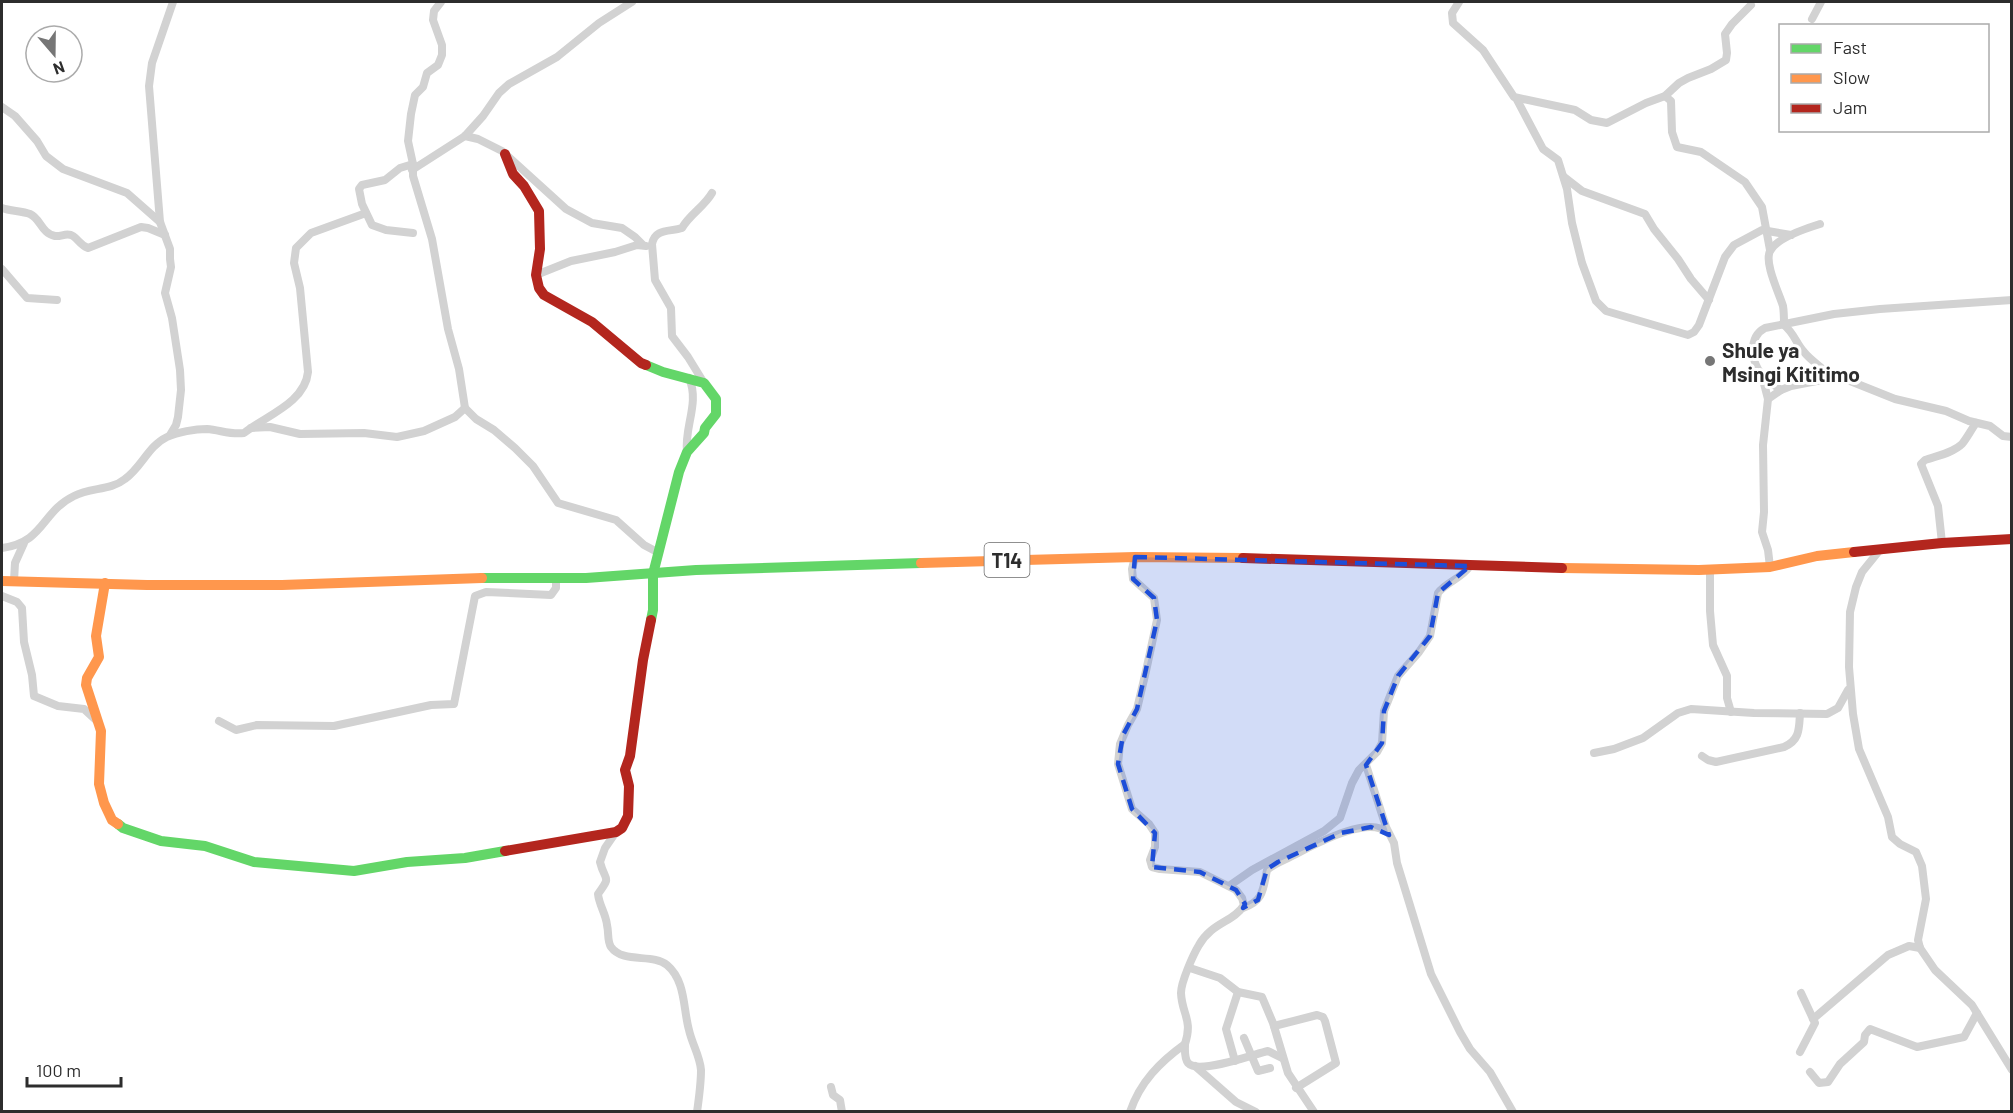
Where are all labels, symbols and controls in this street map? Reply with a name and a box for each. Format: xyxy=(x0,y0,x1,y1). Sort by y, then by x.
north arrow xyxy=(24,24,84,84)
legend xyxy=(1779,24,1989,132)
text: Fast xyxy=(1833,36,1867,58)
text: N xyxy=(51,58,68,79)
text: Slow xyxy=(1833,66,1870,88)
text: Jam xyxy=(1833,96,1867,118)
place label: Shule ya Msingi Kititimo xyxy=(1722,337,1860,386)
marker: Shule ya Msingi Kititimo xyxy=(1703,354,1717,368)
road number: T14 xyxy=(984,543,1030,577)
scale bar xyxy=(27,1050,122,1088)
text: 100 m xyxy=(36,1059,81,1081)

